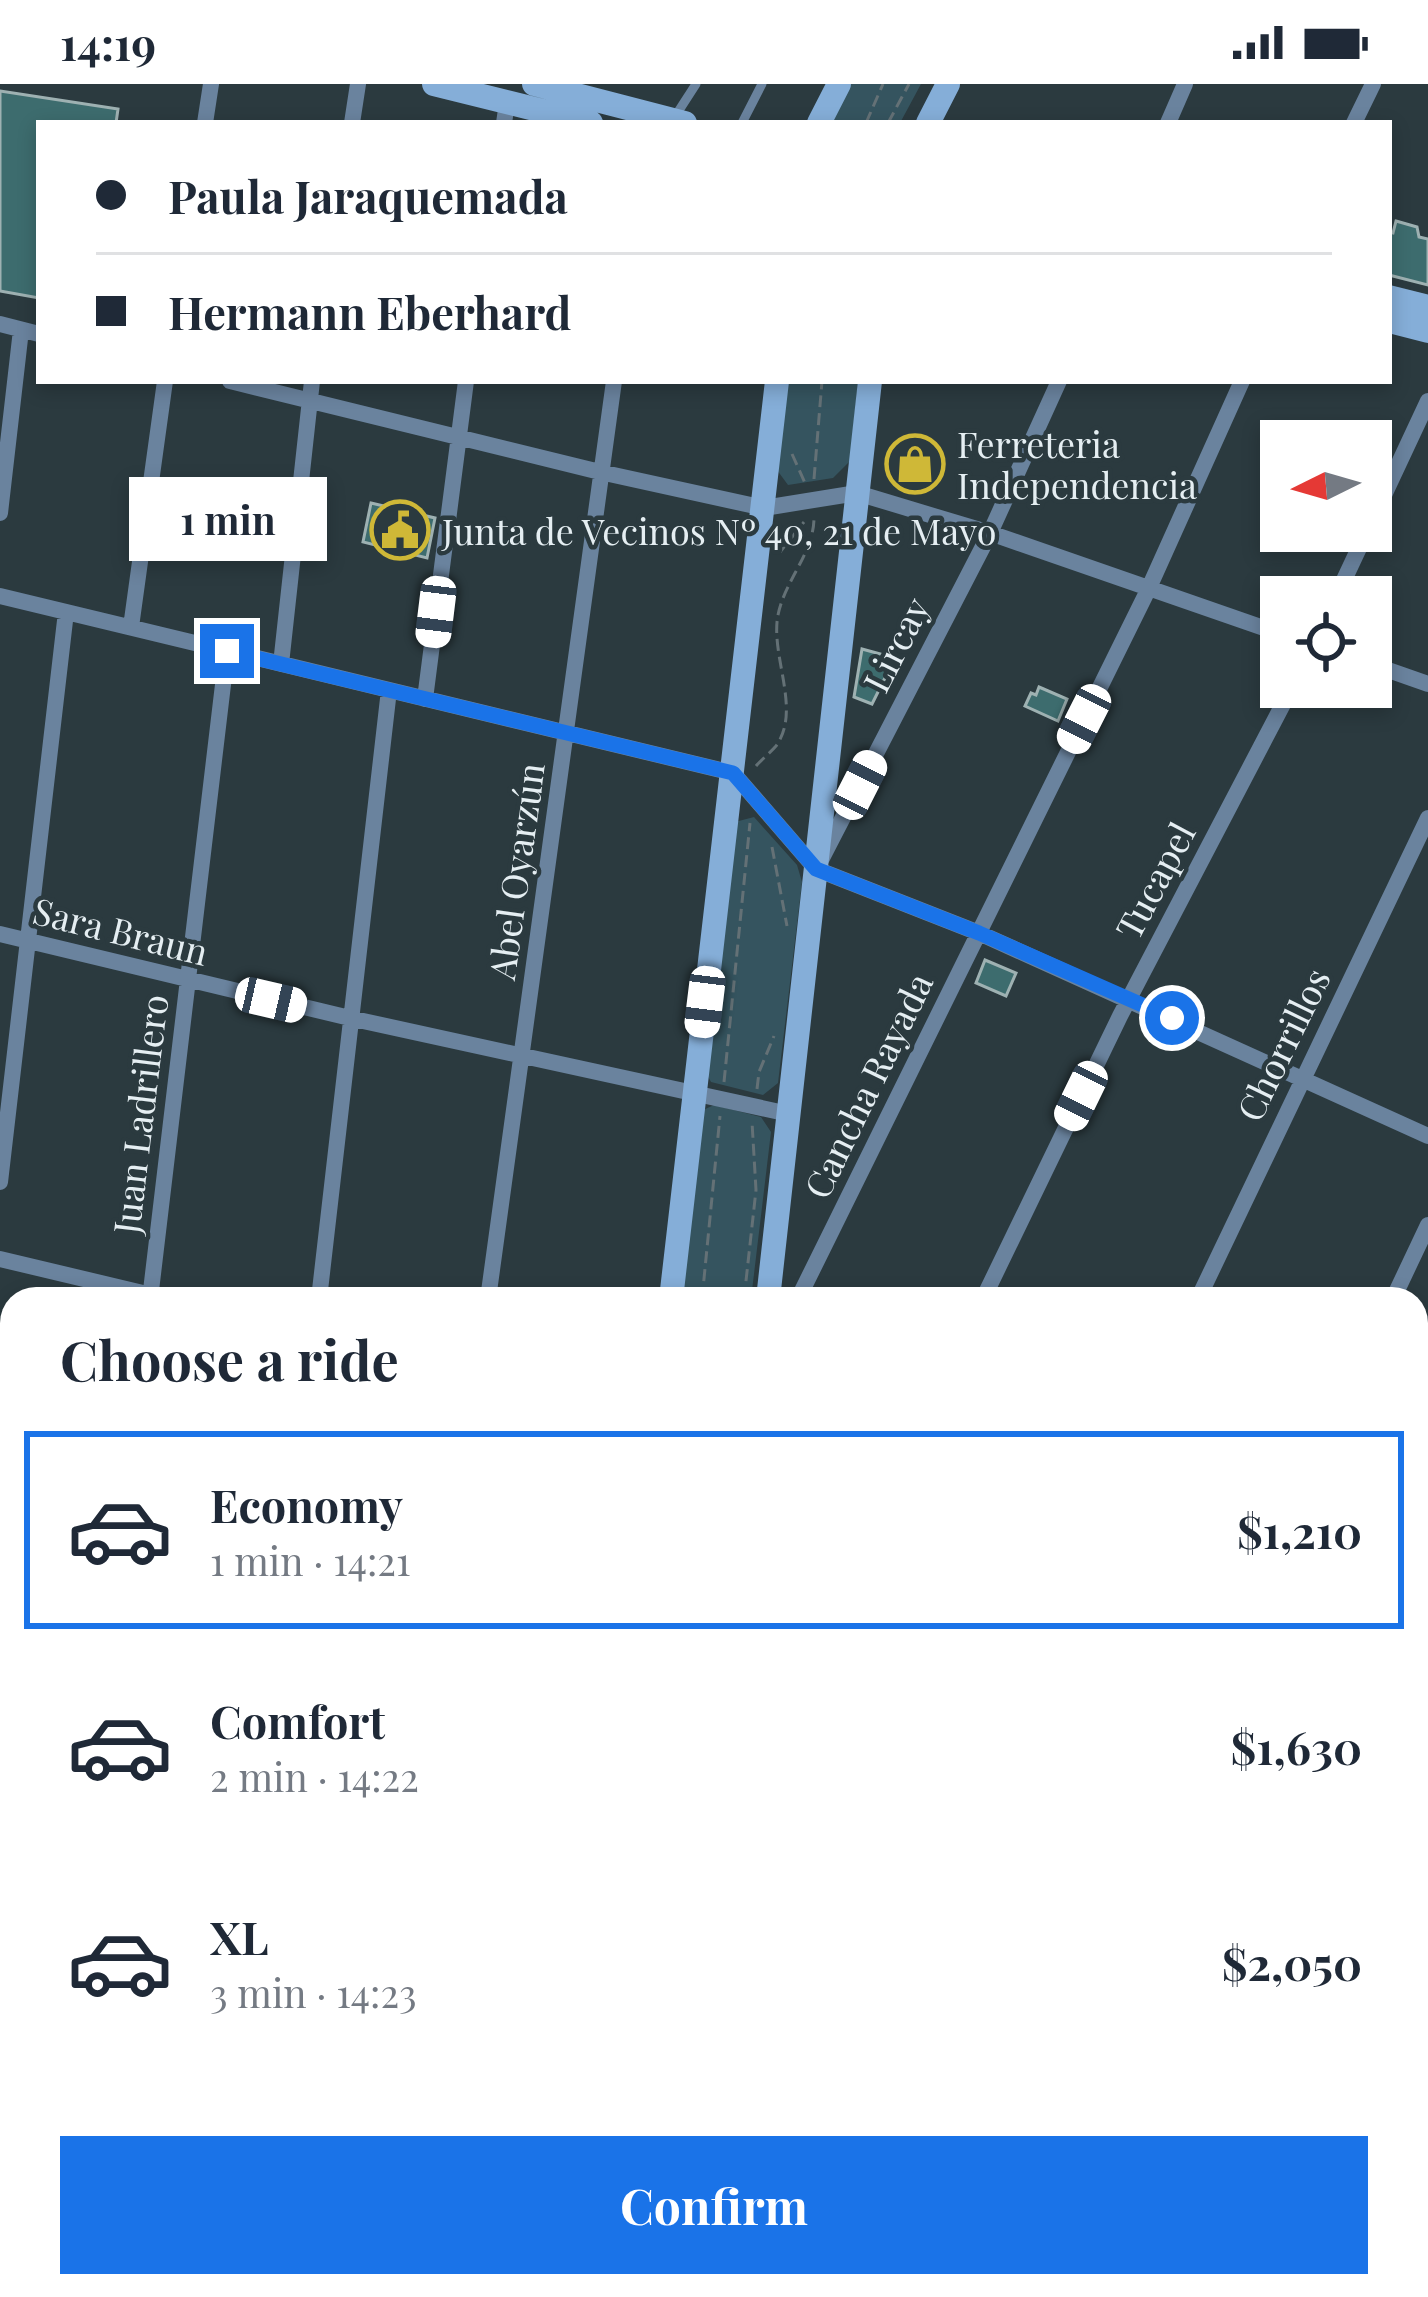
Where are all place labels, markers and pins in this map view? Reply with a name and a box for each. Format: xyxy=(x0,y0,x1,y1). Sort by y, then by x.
place label: Ferreteria Independencia xyxy=(957,419,1197,508)
shop icon: Ferreteria Independencia xyxy=(884,433,946,495)
public building icon: Junta de Vecinos Nº 40, 21 de Mayo xyxy=(369,499,431,561)
place label: Junta de Vecinos Nº 40, 21 de Mayo xyxy=(441,506,997,554)

